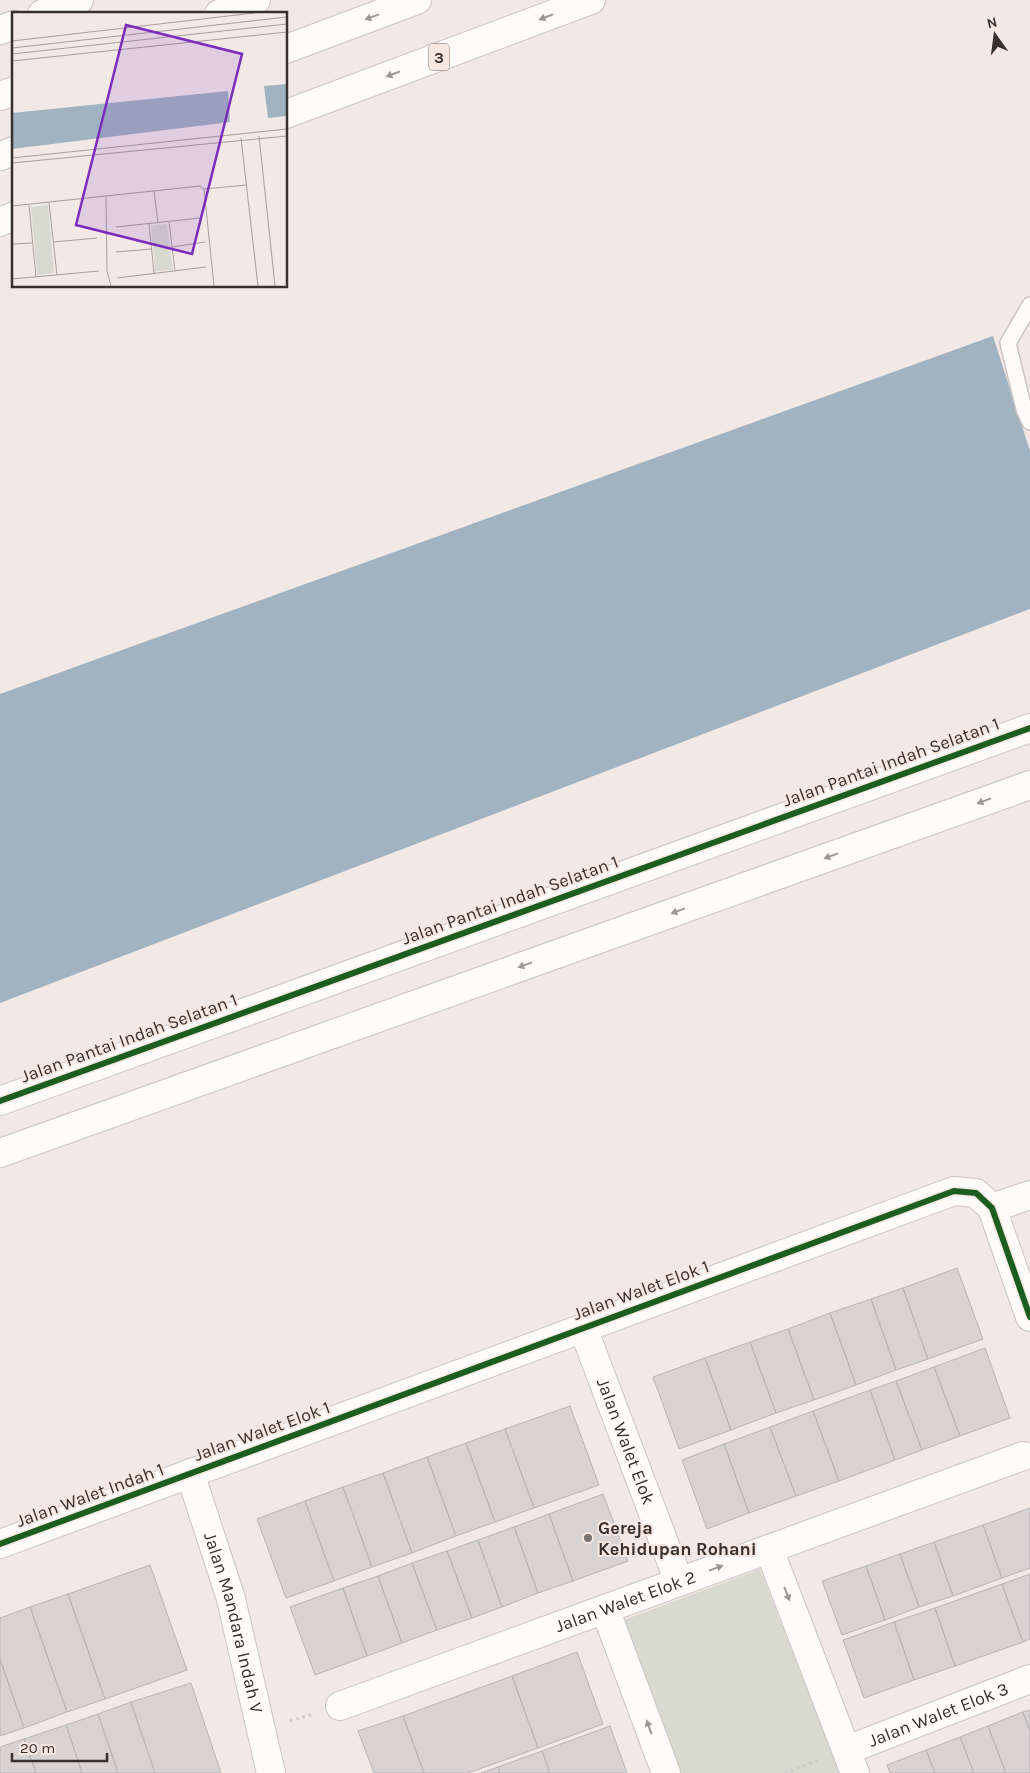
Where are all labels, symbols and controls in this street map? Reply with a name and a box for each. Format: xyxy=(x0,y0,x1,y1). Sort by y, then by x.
north arrow xyxy=(970,10,1020,60)
inset map xyxy=(12,12,288,288)
text: N xyxy=(985,13,999,32)
one-way arrow xyxy=(364,14,379,21)
one-way arrow xyxy=(538,14,553,21)
road number: 3 xyxy=(429,44,449,70)
one-way arrow xyxy=(386,71,401,78)
street label: Jalan Pantai Indah Selatan 1 xyxy=(780,713,1002,811)
one-way arrow xyxy=(976,797,991,805)
street label: Jalan Pantai Indah Selatan 1 xyxy=(399,851,621,949)
one-way arrow xyxy=(823,852,838,860)
one-way arrow xyxy=(670,907,685,915)
one-way arrow xyxy=(517,961,532,969)
street label: Jalan Pantai Indah Selatan 1 xyxy=(18,989,240,1087)
street label: Jalan Walet Elok 1 xyxy=(570,1255,712,1325)
street label: Jalan Walet Elok xyxy=(592,1375,660,1507)
street label: Jalan Walet Elok 1 xyxy=(191,1396,333,1466)
street label: Jalan Walet Indah 1 xyxy=(13,1458,167,1532)
place label: Gereja Kehidupan Rohani xyxy=(598,1517,757,1560)
street label: Jalan Mandara Indah V xyxy=(199,1529,268,1715)
marker: Gereja Kehidupan Rohani xyxy=(582,1532,594,1544)
one-way arrow xyxy=(709,1564,724,1571)
street label: Jalan Walet Elok 2 xyxy=(552,1566,699,1637)
one-way arrow xyxy=(783,1587,791,1602)
street label: Jalan Walet Elok 3 xyxy=(865,1677,1011,1752)
one-way arrow xyxy=(645,1720,652,1735)
scale bar xyxy=(12,1730,108,1762)
text: 20 m xyxy=(20,1739,55,1757)

